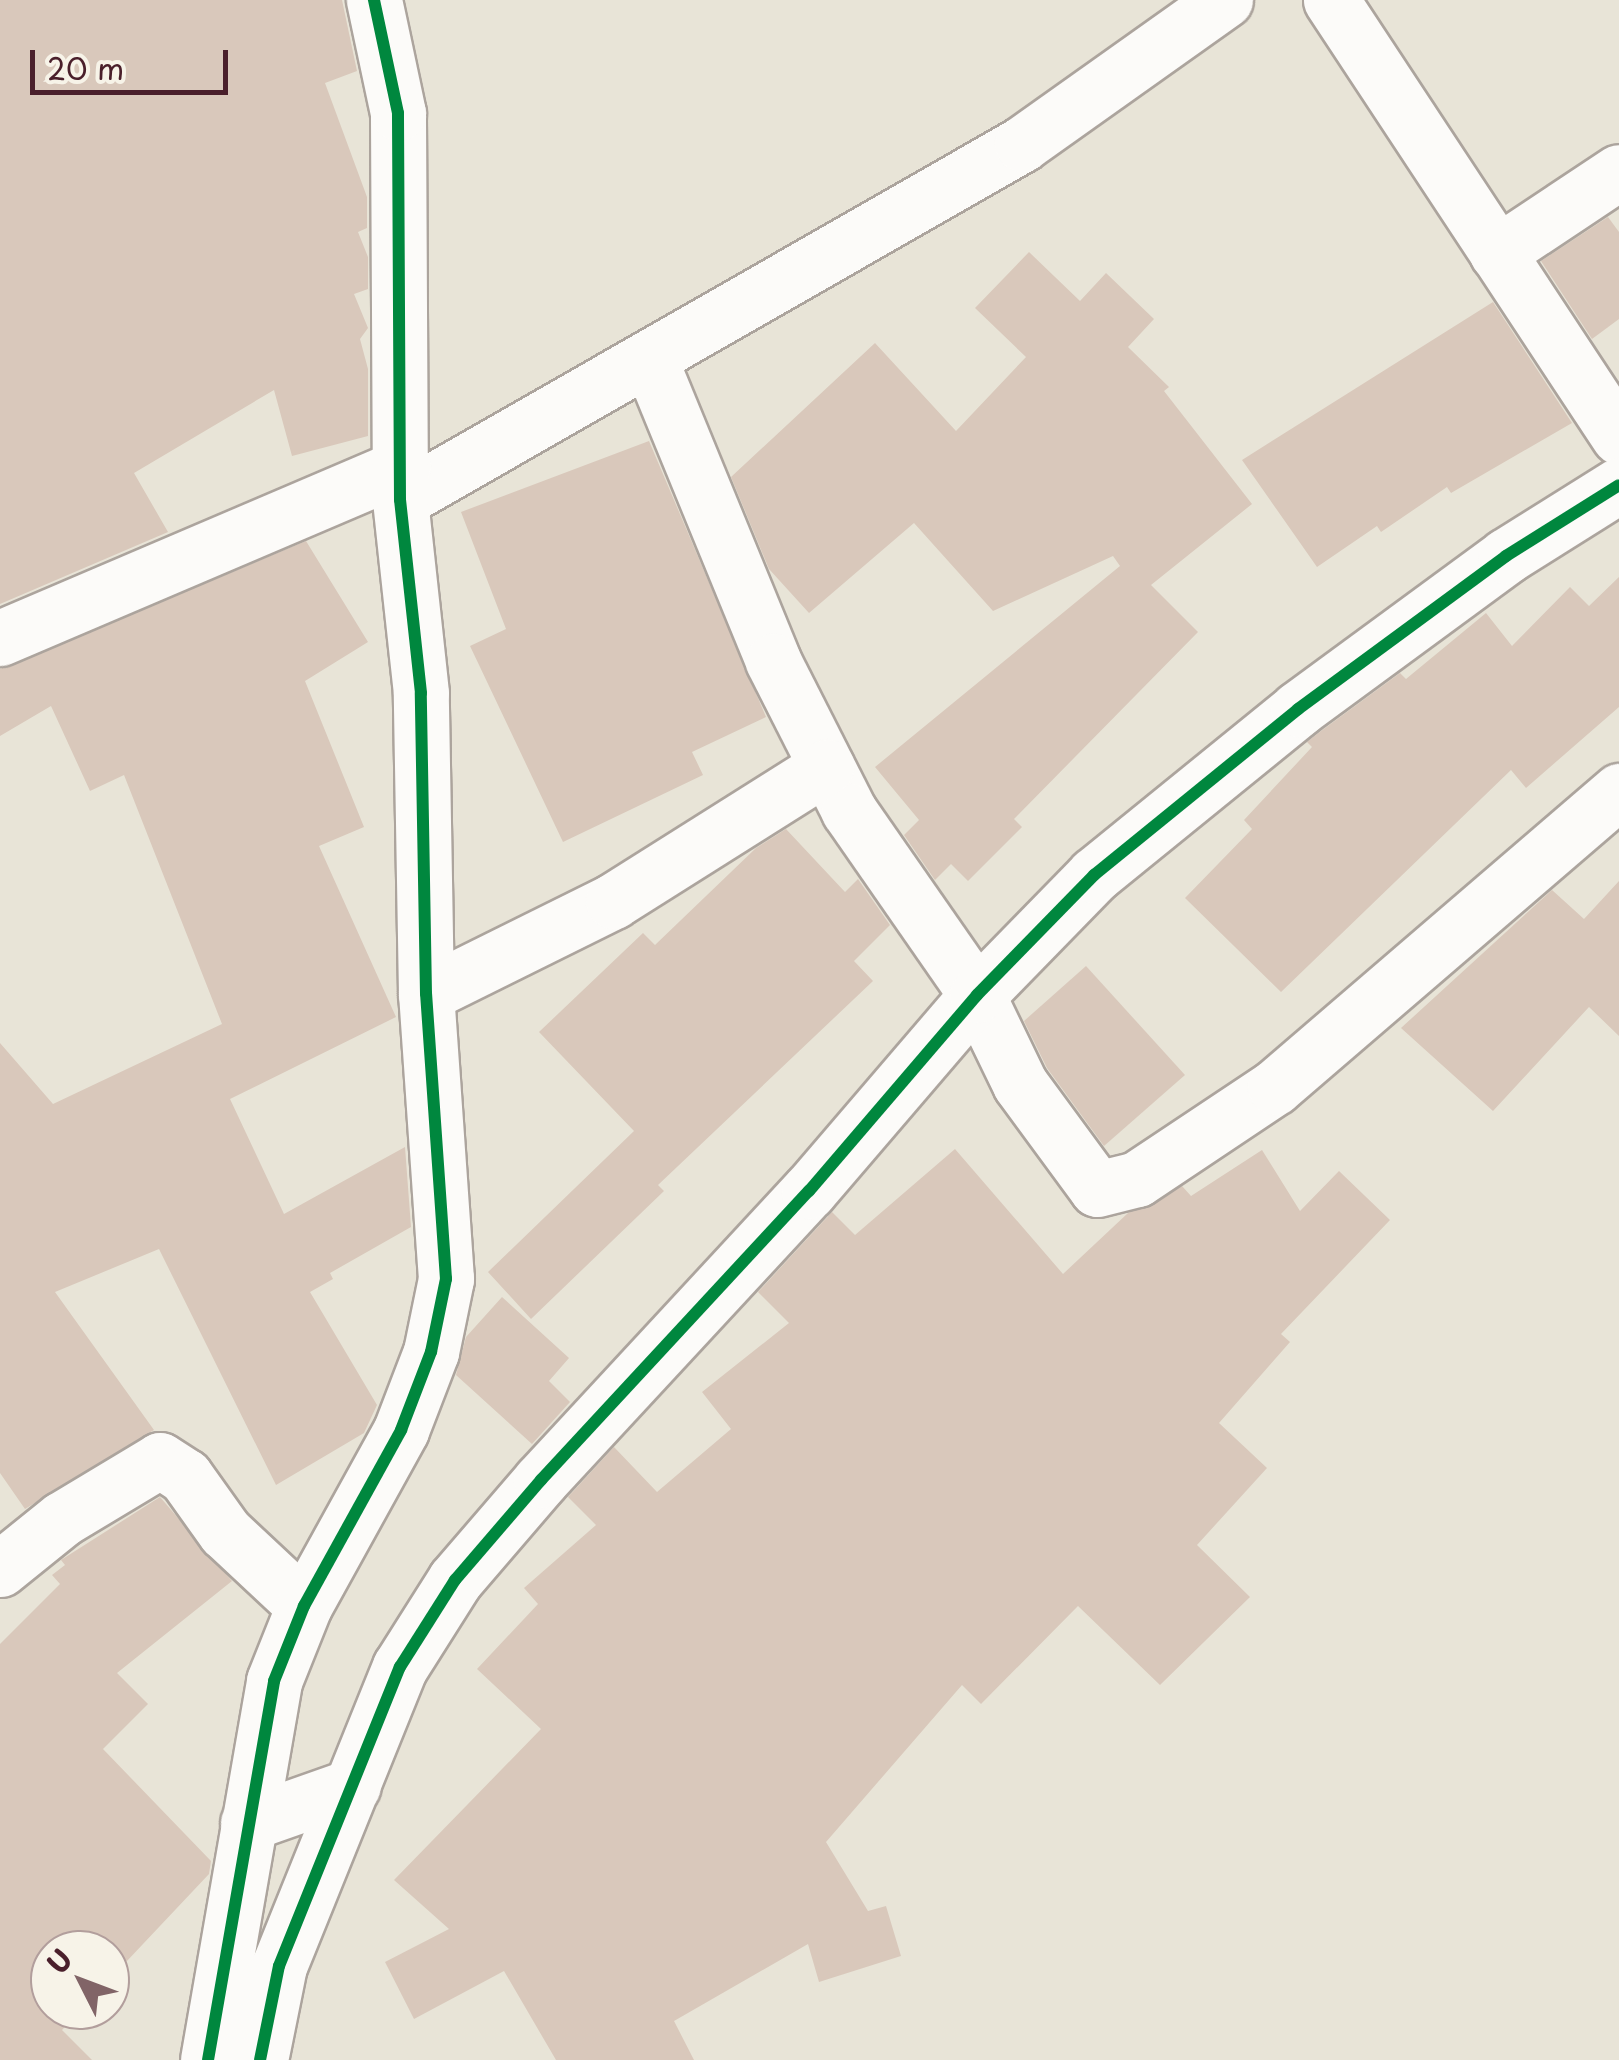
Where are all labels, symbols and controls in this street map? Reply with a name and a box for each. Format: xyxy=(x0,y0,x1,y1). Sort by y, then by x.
scale bar xyxy=(35,30,232,92)
text: 20 m xyxy=(47,45,124,90)
north arrow xyxy=(30,1930,130,2030)
text: U xyxy=(36,1939,82,1983)

